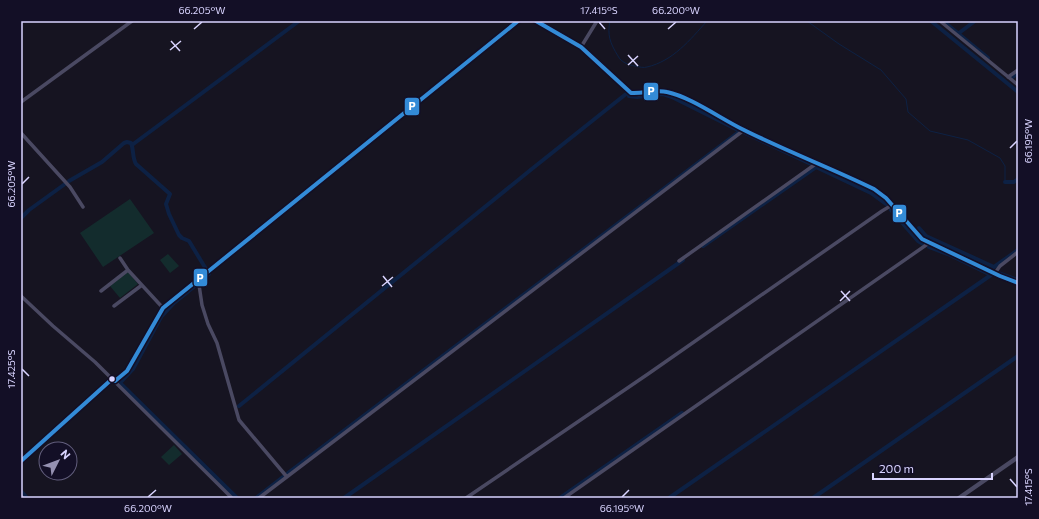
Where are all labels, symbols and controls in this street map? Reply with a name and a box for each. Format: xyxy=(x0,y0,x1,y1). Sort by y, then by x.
text: 66.205°W xyxy=(178,4,226,16)
text: 17.415°S xyxy=(580,4,618,16)
text: 66.200°W xyxy=(652,4,700,16)
line badge: P xyxy=(643,82,659,101)
text: P xyxy=(647,84,655,97)
line badge: P xyxy=(404,97,420,116)
text: P xyxy=(408,99,416,112)
text: 66.195°W xyxy=(1022,119,1034,163)
text: 66.205°W xyxy=(5,160,17,208)
line badge: P xyxy=(892,204,907,223)
text: P xyxy=(895,206,903,219)
line badge: P xyxy=(193,268,208,287)
text: P xyxy=(196,271,204,284)
text: 17.425°S xyxy=(5,349,17,388)
unlabelled marker xyxy=(107,374,117,384)
north arrow xyxy=(38,441,78,481)
text: N xyxy=(58,447,73,461)
scale bar xyxy=(873,455,992,481)
text: 200 m xyxy=(879,461,914,475)
text: 17.415°S xyxy=(1022,468,1034,506)
text: 66.200°W xyxy=(124,502,172,514)
text: 66.195°W xyxy=(600,502,644,514)

